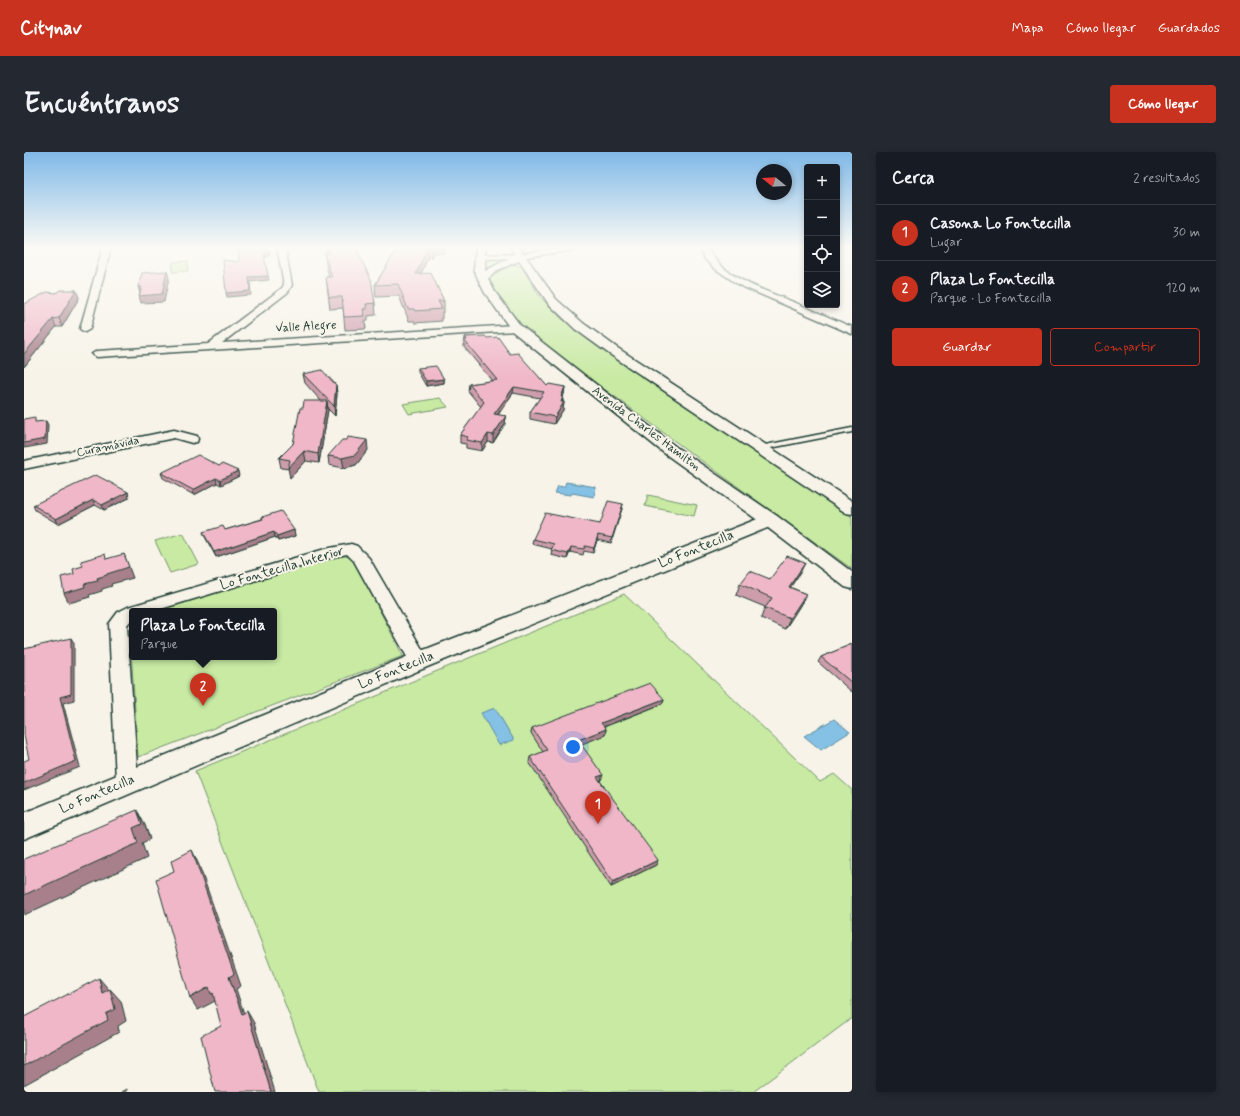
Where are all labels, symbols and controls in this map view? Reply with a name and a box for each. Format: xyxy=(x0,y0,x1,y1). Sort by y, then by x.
text: Citynav xyxy=(20,16,82,41)
text: Mapa xyxy=(1012,19,1044,37)
text: Cómo llegar xyxy=(1066,19,1136,37)
text: Guardados xyxy=(1158,19,1220,37)
button: Cómo llegar xyxy=(1110,85,1216,123)
text: Encuéntranos xyxy=(24,86,180,123)
north arrow xyxy=(756,164,792,200)
map controls xyxy=(804,164,840,308)
button: + xyxy=(804,164,840,200)
text: Cerca xyxy=(892,167,935,189)
text: 2 resultados xyxy=(1133,170,1200,187)
button: − xyxy=(804,200,840,236)
text: Casona Lo Fontecilla xyxy=(930,214,1071,234)
text: 1 xyxy=(902,224,908,241)
text: 30 m xyxy=(1173,224,1200,241)
text: Lugar xyxy=(930,234,962,251)
button: locate xyxy=(804,236,840,272)
text: Plaza Lo Fontecilla xyxy=(930,270,1055,290)
button: layers xyxy=(804,272,840,308)
text: 2 xyxy=(902,280,908,297)
text: 120 m xyxy=(1166,280,1200,297)
text: Parque · Lo Fontecilla xyxy=(930,290,1052,307)
street label: Valle Alegre xyxy=(275,317,337,338)
button: Guardar xyxy=(892,328,1042,366)
button: Compartir xyxy=(1050,328,1200,366)
street label: Avenida Charles Hamilton xyxy=(588,383,704,475)
street label: Curamávida xyxy=(75,433,141,461)
street label: Lo Fontecilla xyxy=(656,526,737,572)
street label: Lo Fontecilla Interior xyxy=(218,542,346,594)
popup xyxy=(129,608,277,660)
text: Plaza Lo Fontecilla xyxy=(141,616,265,636)
text: Parque xyxy=(141,636,178,653)
street label: Lo Fontecilla xyxy=(356,647,437,693)
pin: 2 xyxy=(190,673,216,706)
your location xyxy=(563,737,583,757)
street label: Lo Fontecilla xyxy=(57,770,137,818)
pin: 1 xyxy=(585,791,611,824)

